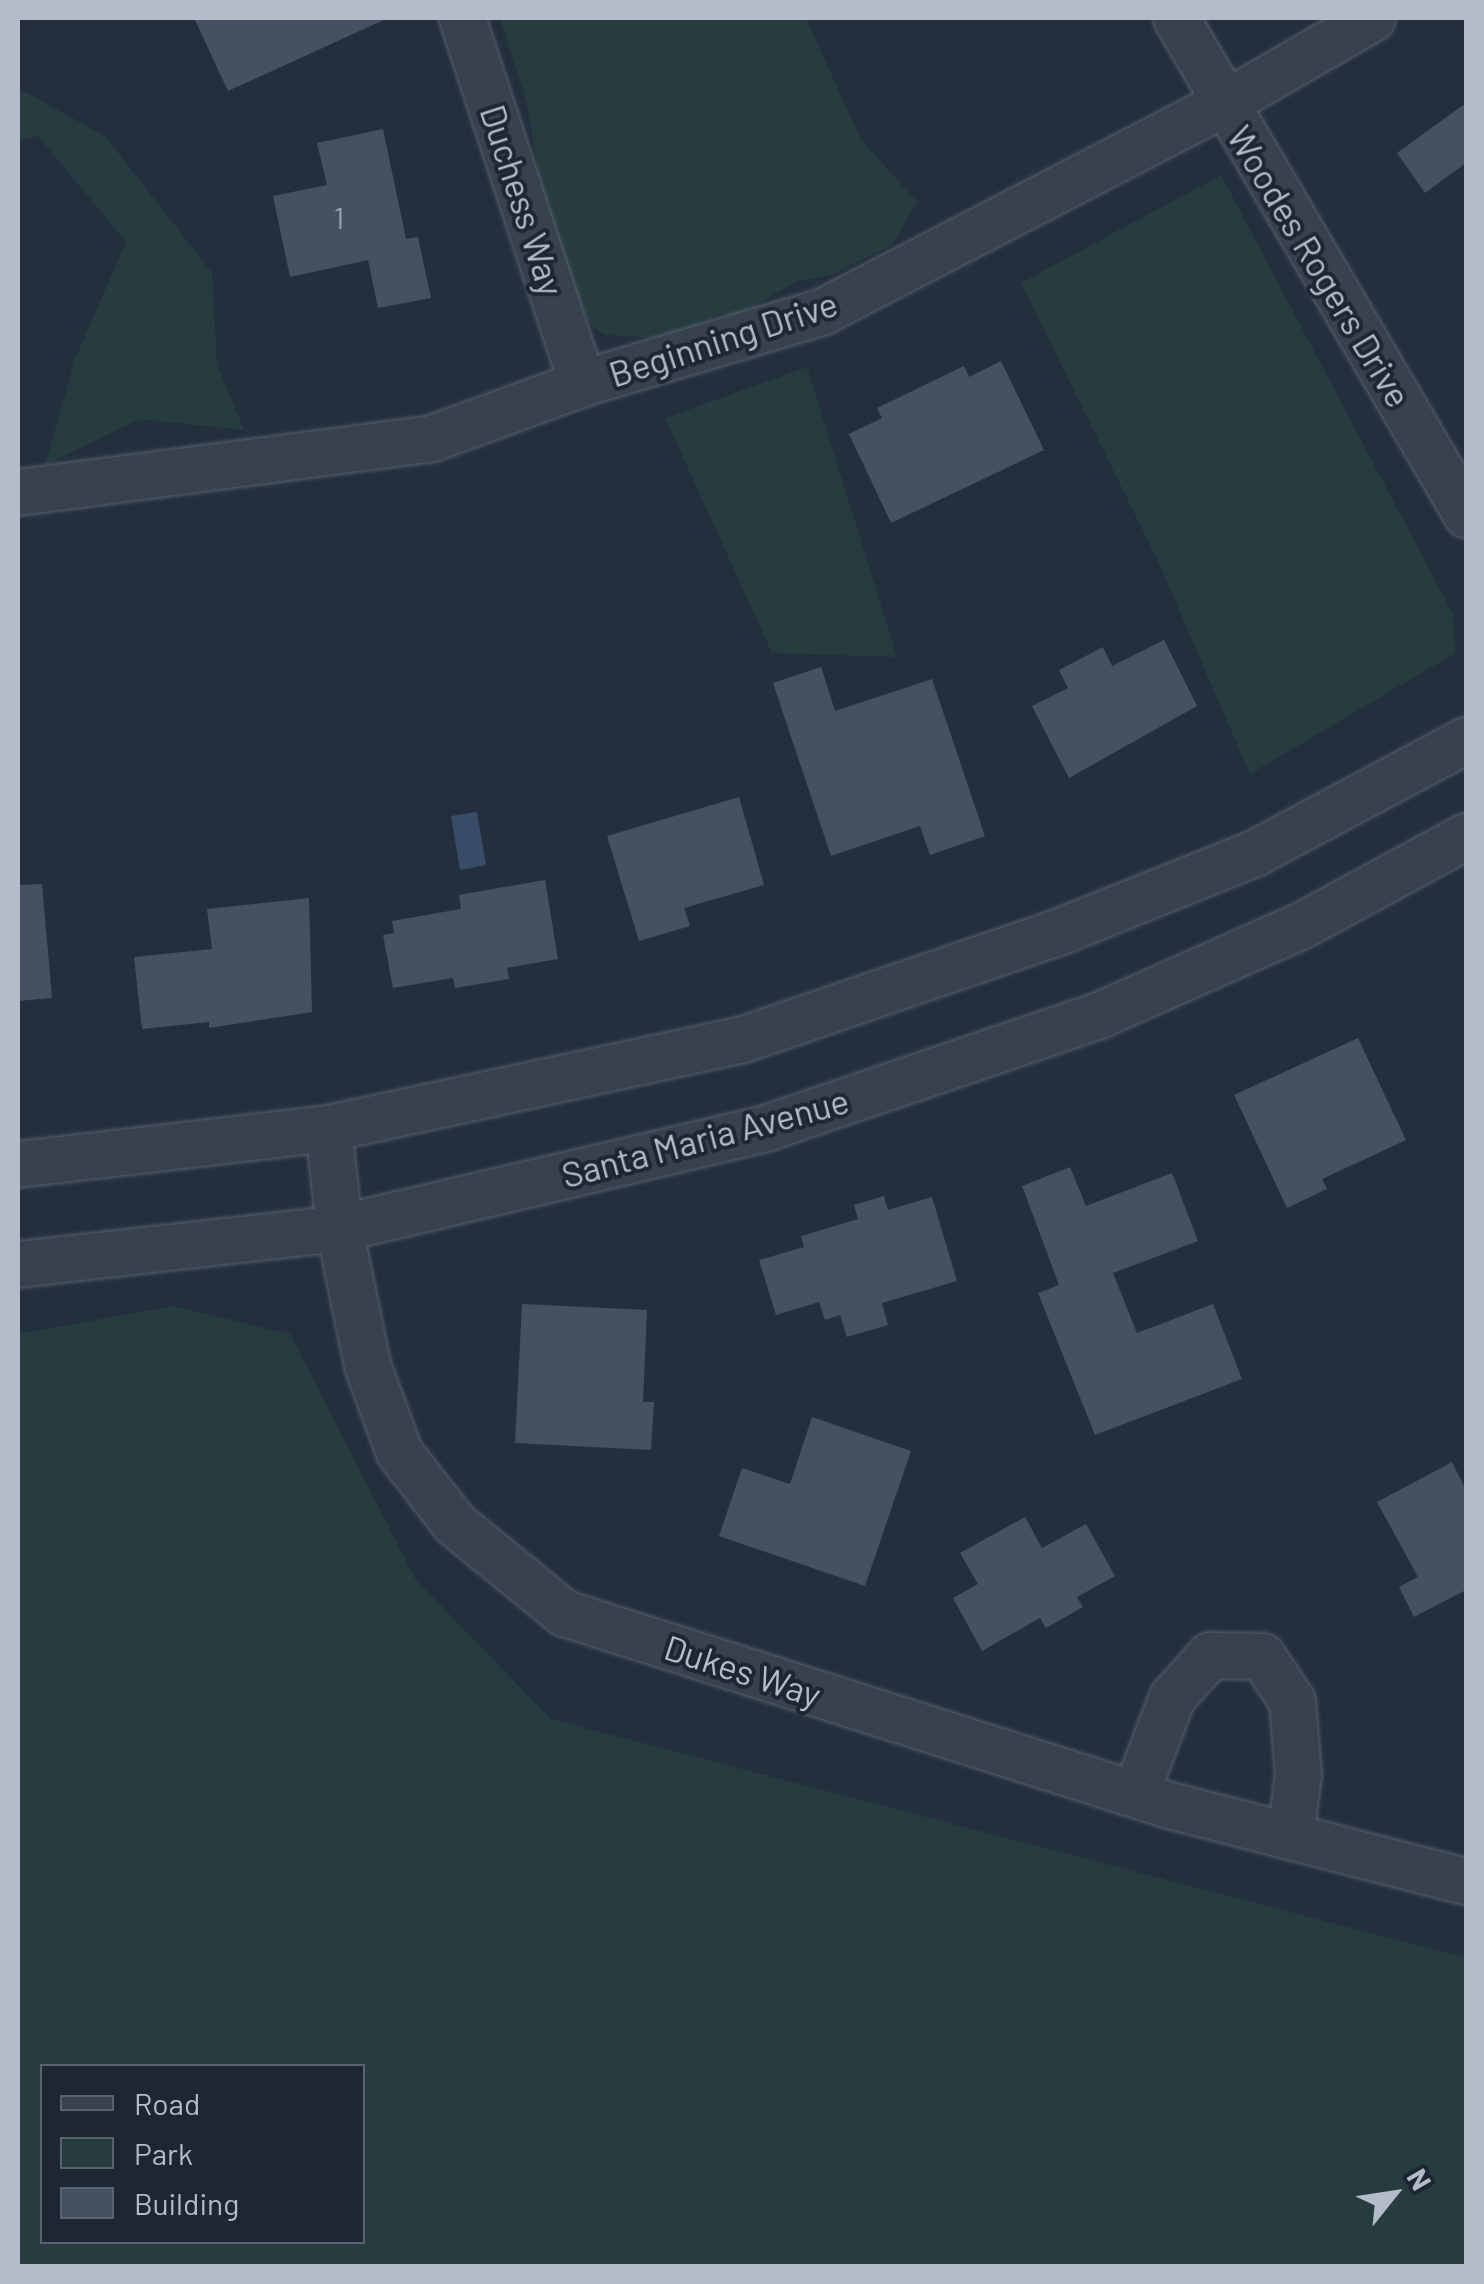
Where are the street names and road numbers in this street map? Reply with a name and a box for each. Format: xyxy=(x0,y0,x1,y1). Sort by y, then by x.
street label: Duchess Way xyxy=(472,99,574,301)
street label: Woodes Rogers Drive xyxy=(1219,118,1421,414)
street label: Beginning Drive xyxy=(604,281,842,395)
street label: Santa Maria Avenue xyxy=(557,1078,853,1196)
street label: Dukes Way xyxy=(660,1625,826,1715)

